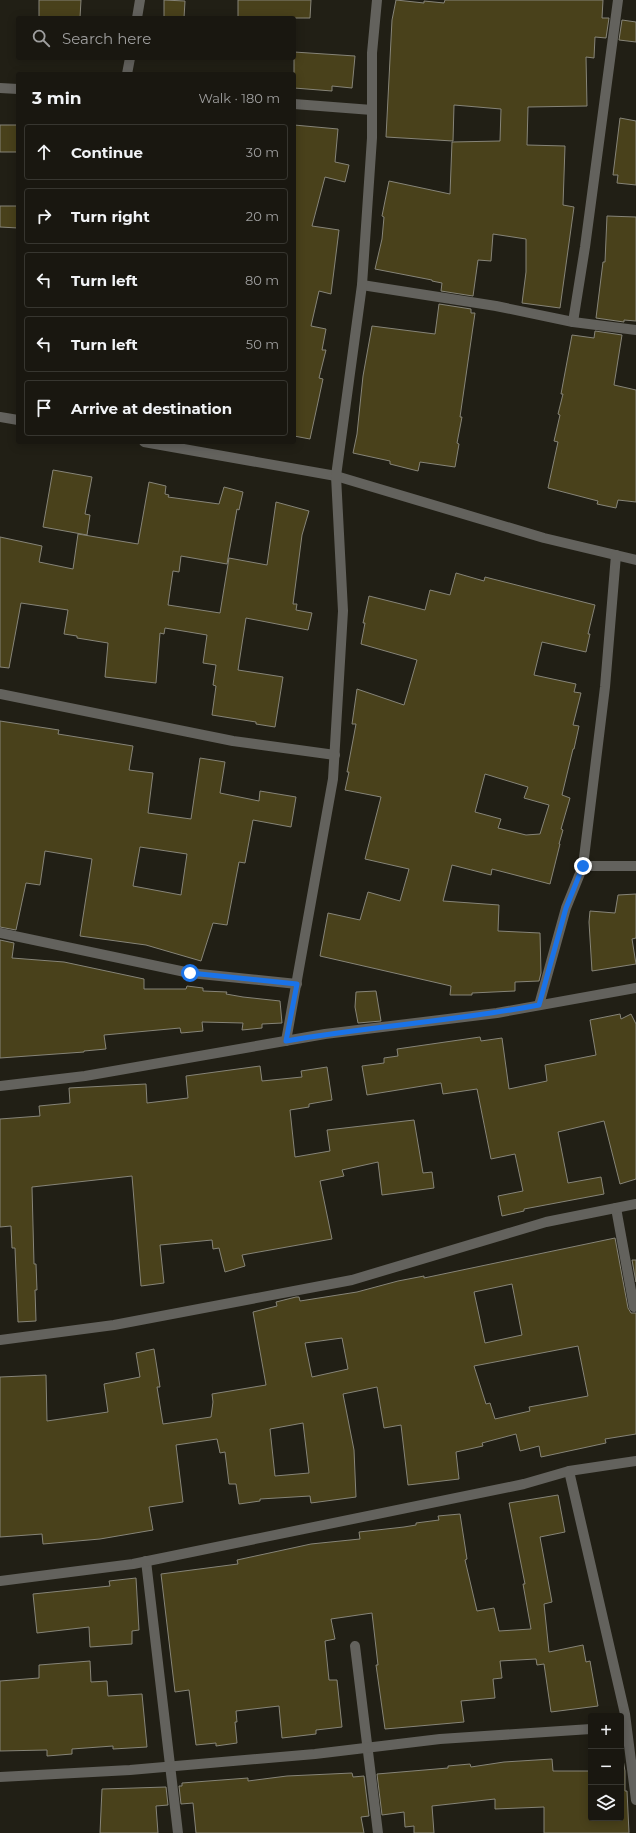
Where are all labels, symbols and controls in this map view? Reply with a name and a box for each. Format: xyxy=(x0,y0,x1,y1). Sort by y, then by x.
search box xyxy=(16,16,296,60)
icon: search xyxy=(30,27,52,49)
text: Search here xyxy=(62,29,151,48)
text: 3 min xyxy=(32,88,82,108)
text: Walk · 180 m xyxy=(198,90,280,106)
icon: ahead xyxy=(33,141,55,163)
text: Continue xyxy=(71,143,143,162)
text: 30 m xyxy=(246,144,279,160)
icon: right xyxy=(33,205,55,227)
text: Turn right xyxy=(71,207,150,226)
text: 20 m xyxy=(246,208,279,224)
icon: left xyxy=(33,269,55,291)
text: Turn left xyxy=(71,271,138,290)
text: 80 m xyxy=(245,272,279,288)
icon: left xyxy=(33,333,55,355)
text: Turn left xyxy=(71,335,138,354)
text: 50 m xyxy=(246,336,279,352)
icon: arrive xyxy=(33,397,55,419)
text: Arrive at destination xyxy=(71,399,232,418)
route end xyxy=(574,857,592,875)
route start xyxy=(181,964,199,982)
map controls xyxy=(588,1713,624,1821)
button: + xyxy=(588,1713,624,1749)
button: − xyxy=(588,1749,624,1785)
button: layers xyxy=(588,1785,624,1821)

